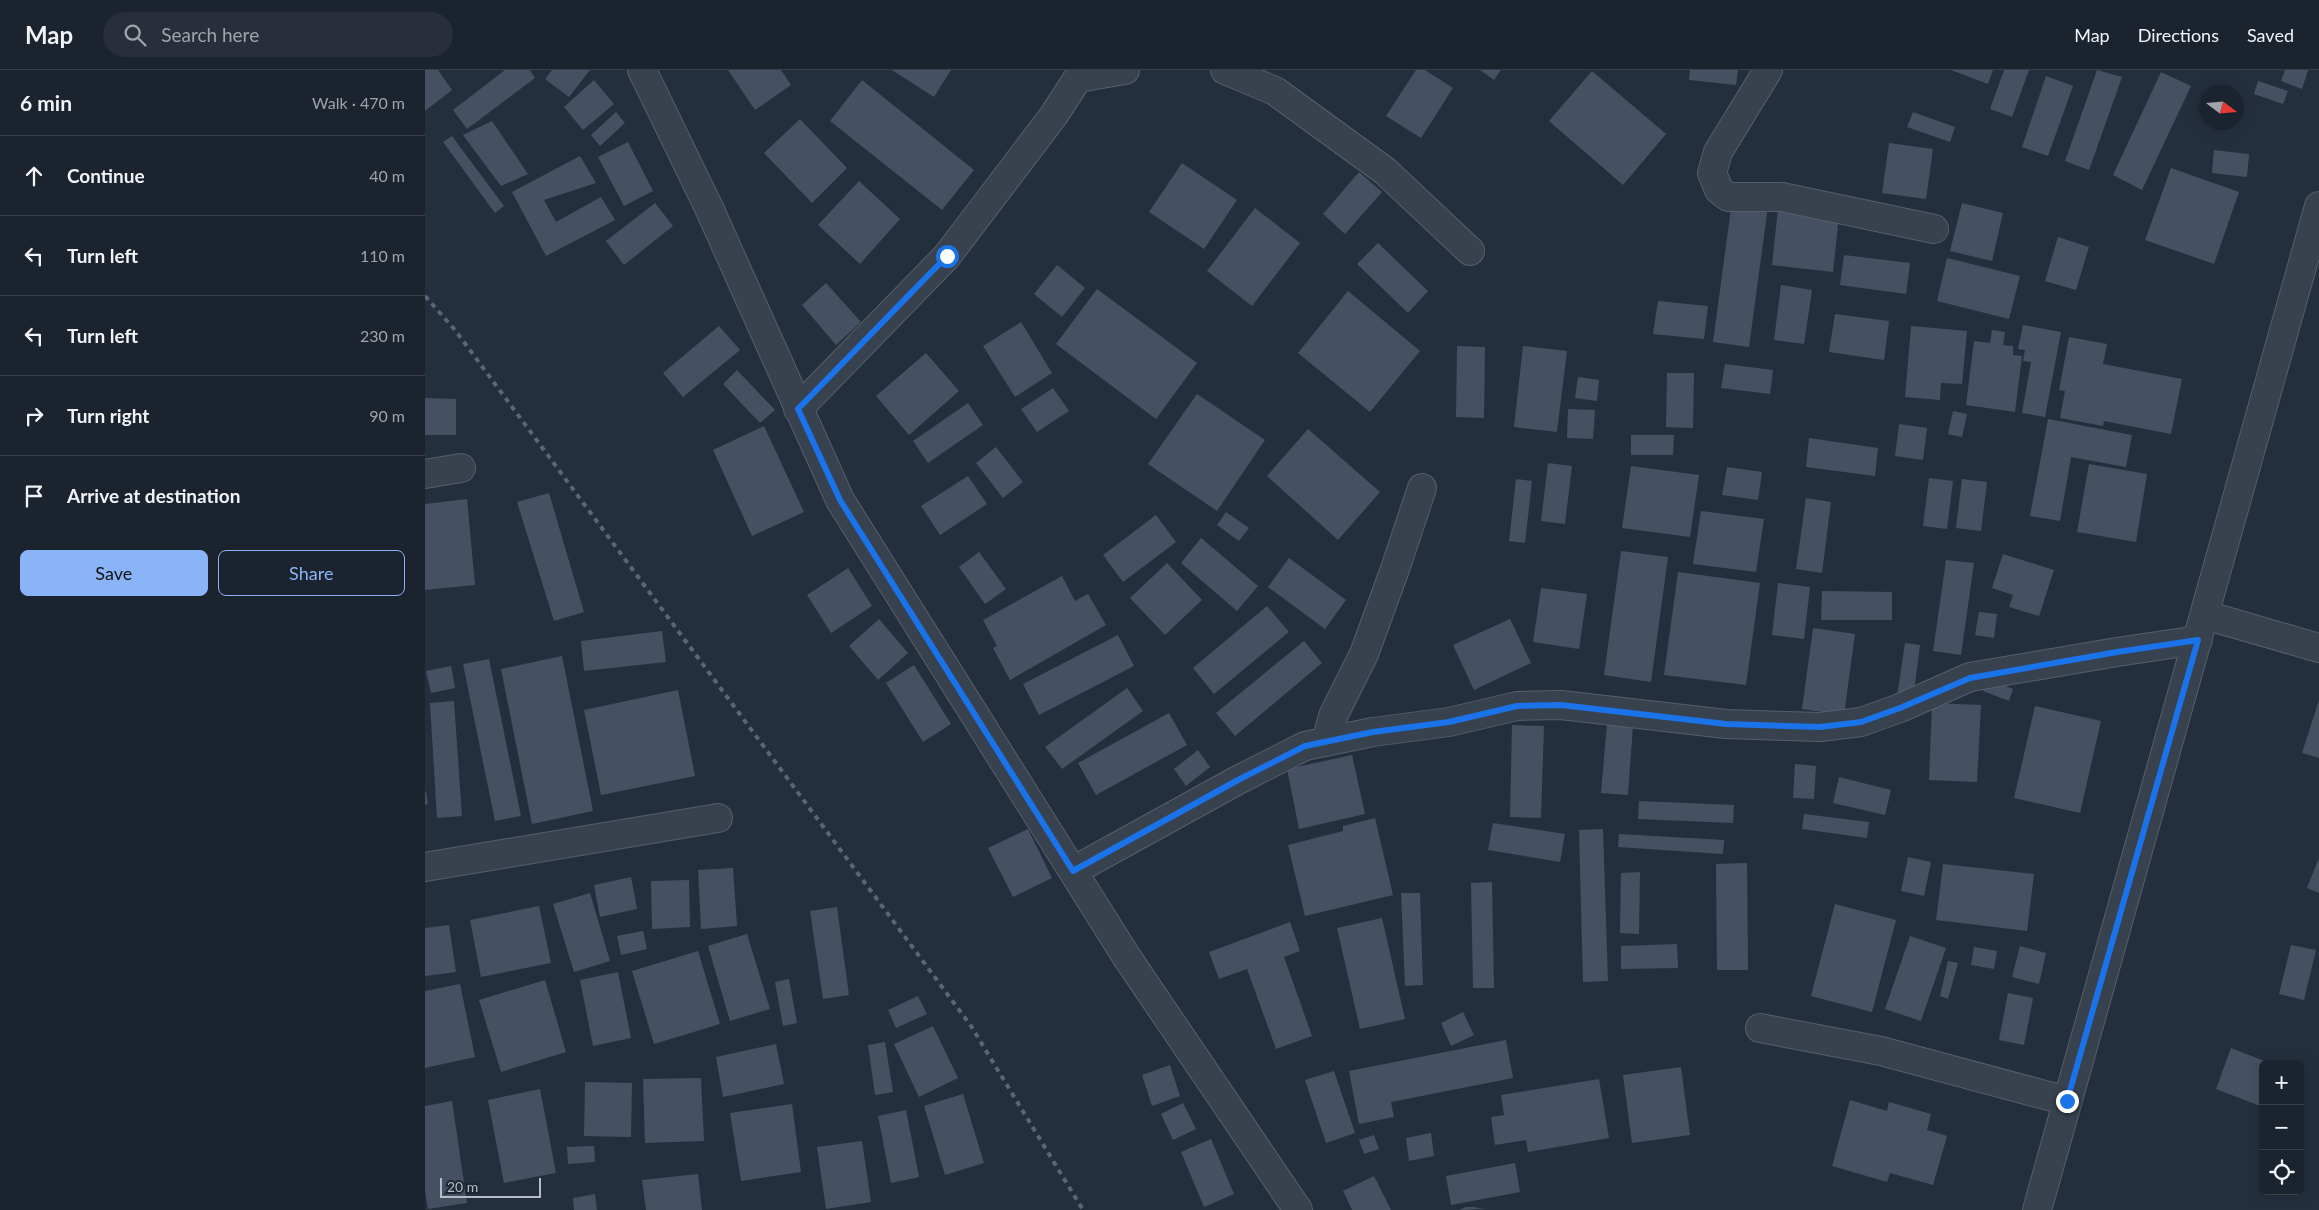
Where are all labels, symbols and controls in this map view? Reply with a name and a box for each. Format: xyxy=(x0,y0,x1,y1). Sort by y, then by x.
search box xyxy=(103,12,453,57)
text: Map xyxy=(25,20,73,49)
icon: search xyxy=(121,21,149,49)
text: Search here xyxy=(161,23,259,46)
text: Map xyxy=(2074,24,2110,46)
text: Directions xyxy=(2138,24,2219,46)
text: Saved xyxy=(2247,24,2294,46)
north arrow xyxy=(2199,85,2244,130)
text: 6 min xyxy=(20,90,72,115)
text: Walk · 470 m xyxy=(312,93,405,112)
icon: ahead xyxy=(20,162,48,190)
text: Continue xyxy=(67,164,145,187)
text: 40 m xyxy=(369,166,405,185)
icon: left xyxy=(20,242,48,270)
text: Turn left xyxy=(67,244,138,267)
route start xyxy=(936,245,959,268)
text: 110 m xyxy=(360,246,405,265)
icon: left xyxy=(20,322,48,350)
text: Turn left xyxy=(67,324,138,347)
text: 230 m xyxy=(360,326,405,345)
icon: right xyxy=(20,402,48,430)
text: Turn right xyxy=(67,404,149,427)
text: 90 m xyxy=(369,406,405,425)
icon: arrive xyxy=(20,482,48,510)
text: Arrive at destination xyxy=(67,484,240,507)
button: Save xyxy=(20,550,208,596)
button: Share xyxy=(218,550,405,596)
map controls xyxy=(2259,1060,2304,1195)
button: + xyxy=(2259,1060,2304,1105)
route end xyxy=(2056,1090,2079,1113)
button: − xyxy=(2259,1105,2304,1150)
button: locate xyxy=(2259,1150,2304,1195)
scale bar xyxy=(440,1175,541,1198)
text: 20 m xyxy=(447,1178,478,1195)

